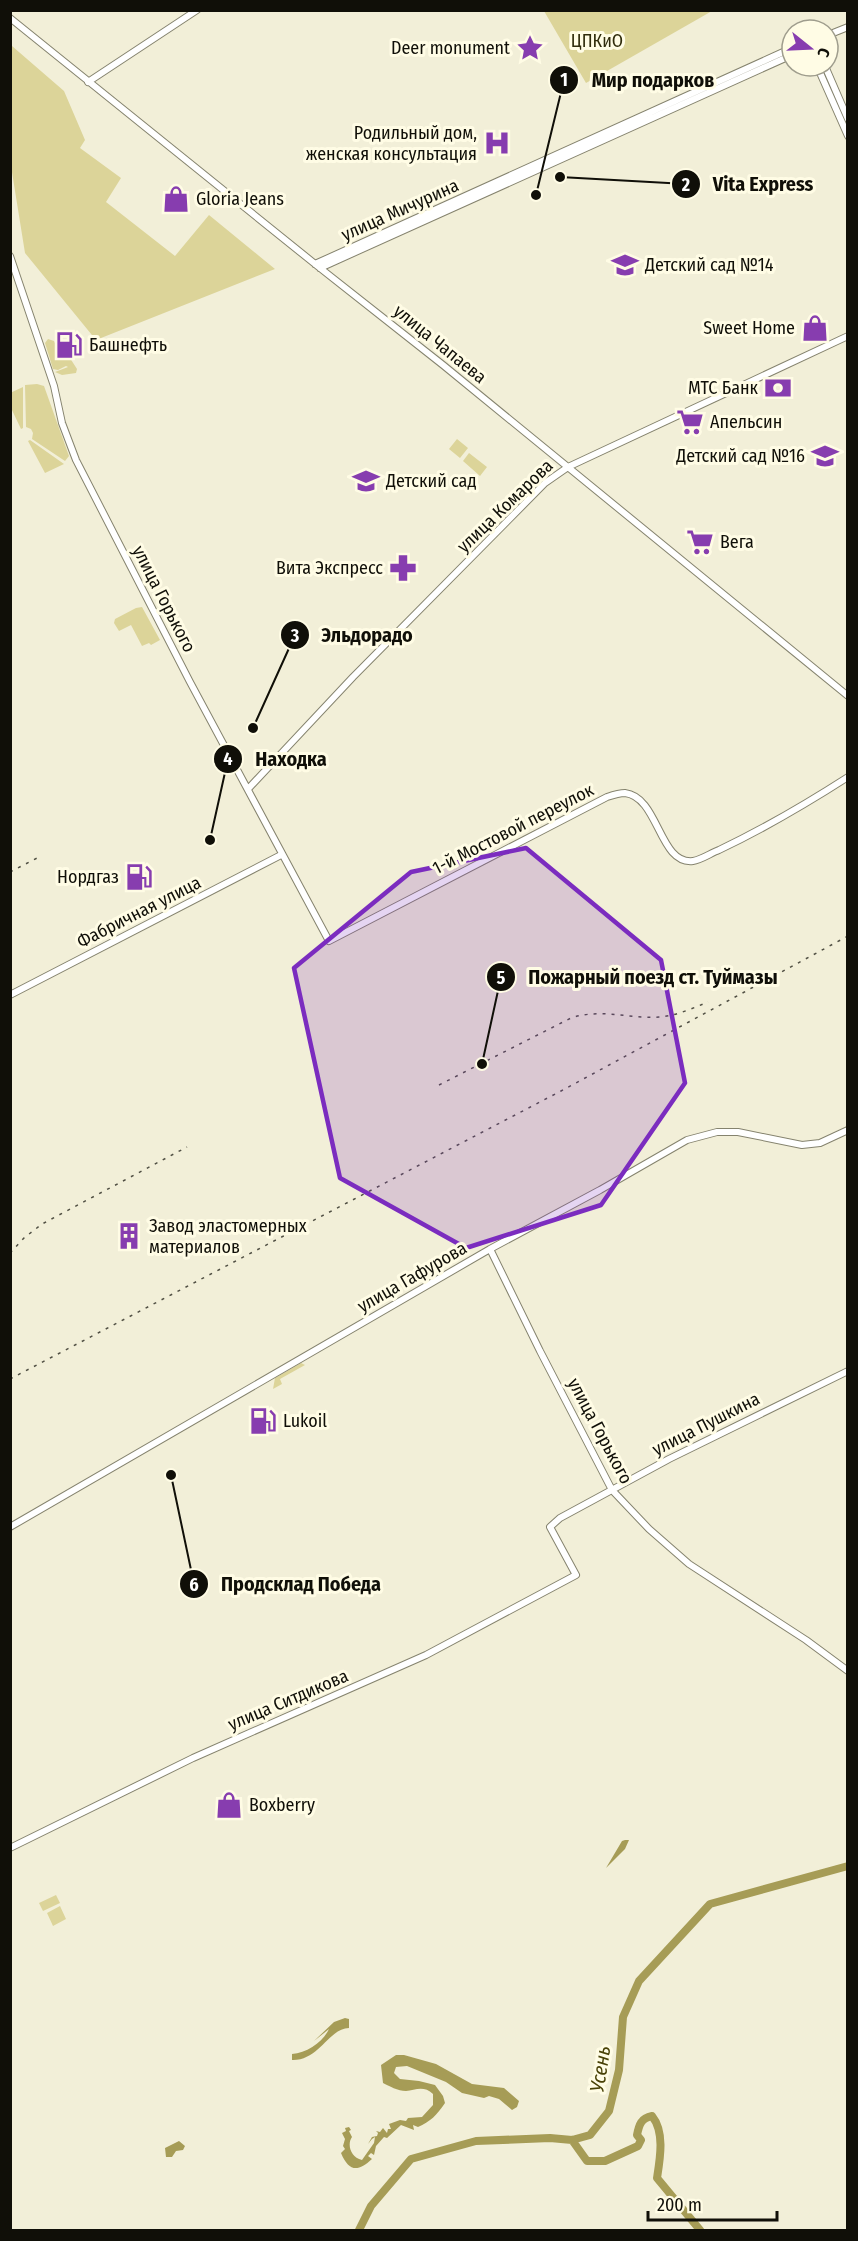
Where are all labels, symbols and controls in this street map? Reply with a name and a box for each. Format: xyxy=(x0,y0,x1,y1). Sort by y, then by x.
north arrow xyxy=(780,18,840,78)
park label: ЦПКиО xyxy=(571,30,623,52)
place icon: Deer monument xyxy=(515,33,545,63)
place label: Deer monument xyxy=(391,37,510,59)
text: С xyxy=(813,46,834,60)
callout: Мир подарков xyxy=(549,61,726,99)
text: Мир подарков xyxy=(592,68,714,92)
text: 1 xyxy=(560,69,568,91)
place label: Родильный дом, женская консультация xyxy=(306,122,477,165)
hospital icon: Родильный дом, женская консультация xyxy=(482,128,512,158)
callout: Vita Express xyxy=(671,165,825,203)
text: Vita Express xyxy=(712,172,814,196)
street label: улица Мичурина xyxy=(338,174,462,246)
text: 2 xyxy=(681,174,690,196)
shop icon: Gloria Jeans xyxy=(161,184,191,214)
place label: Gloria Jeans xyxy=(196,188,284,210)
school or university icon: Детский сад №14 xyxy=(610,250,640,280)
place label: Детский сад №14 xyxy=(644,254,774,276)
street label: улица Чапаева xyxy=(389,300,491,388)
shop icon: Sweet Home xyxy=(800,313,830,343)
place label: Sweet Home xyxy=(703,317,795,339)
fuel station icon: Башнефть xyxy=(54,330,84,360)
place label: Башнефть xyxy=(89,334,167,356)
bank icon: МТС Банк xyxy=(763,373,793,403)
place label: МТС Банк xyxy=(688,377,759,399)
supermarket icon: Апельсин xyxy=(675,407,705,437)
place label: Апельсин xyxy=(710,411,782,433)
school or university icon: Детский сад №16 xyxy=(810,441,840,471)
place label: Детский сад №16 xyxy=(675,445,805,467)
street label: улица Комарова xyxy=(453,455,558,557)
school or university icon: Детский сад xyxy=(351,466,381,496)
place label: Детский сад xyxy=(385,470,476,492)
supermarket icon: Вега xyxy=(685,527,715,557)
place label: Вега xyxy=(720,531,754,553)
street label: улица Горького xyxy=(128,542,200,656)
pharmacy icon: Вита Экспресс xyxy=(388,553,418,583)
place label: Вита Экспресс xyxy=(276,557,383,579)
callout: Эльдорадо xyxy=(280,616,425,654)
text: Эльдорадо xyxy=(321,623,413,647)
text: 3 xyxy=(290,625,300,647)
callout: Находка xyxy=(213,740,339,778)
text: Находка xyxy=(255,747,327,771)
text: 4 xyxy=(223,748,233,770)
street label: 1-й Мостовой переулок xyxy=(429,779,598,879)
fuel station icon: Нордгаз xyxy=(124,862,154,892)
place label: Нордгаз xyxy=(57,866,119,888)
street label: Фабричная улица xyxy=(73,871,205,953)
callout: Пожарный поезд ст. Туймазы xyxy=(486,958,790,996)
text: Пожарный поезд ст. Туймазы xyxy=(528,965,778,989)
text: 5 xyxy=(497,967,506,989)
place label: Завод эластомерных материалов xyxy=(149,1215,307,1258)
building icon: Завод эластомерных материалов xyxy=(114,1221,144,1251)
street label: улица Гафурова xyxy=(353,1237,471,1317)
street label: улица Горького xyxy=(563,1374,637,1488)
street label: улица Пушкина xyxy=(649,1387,764,1460)
fuel station icon: Lukoil xyxy=(248,1406,278,1436)
place label: Lukoil xyxy=(283,1410,327,1432)
callout: Продсклад Победа xyxy=(179,1565,393,1603)
text: Продсклад Победа xyxy=(221,1572,381,1596)
text: 6 xyxy=(189,1574,199,1596)
street label: улица Ситдикова xyxy=(225,1665,352,1735)
shop icon: Boxberry xyxy=(214,1790,244,1820)
place label: Boxberry xyxy=(249,1794,315,1816)
water label: Усень xyxy=(585,2044,615,2094)
scale bar xyxy=(648,2184,777,2222)
text: 200 m xyxy=(657,2194,702,2216)

